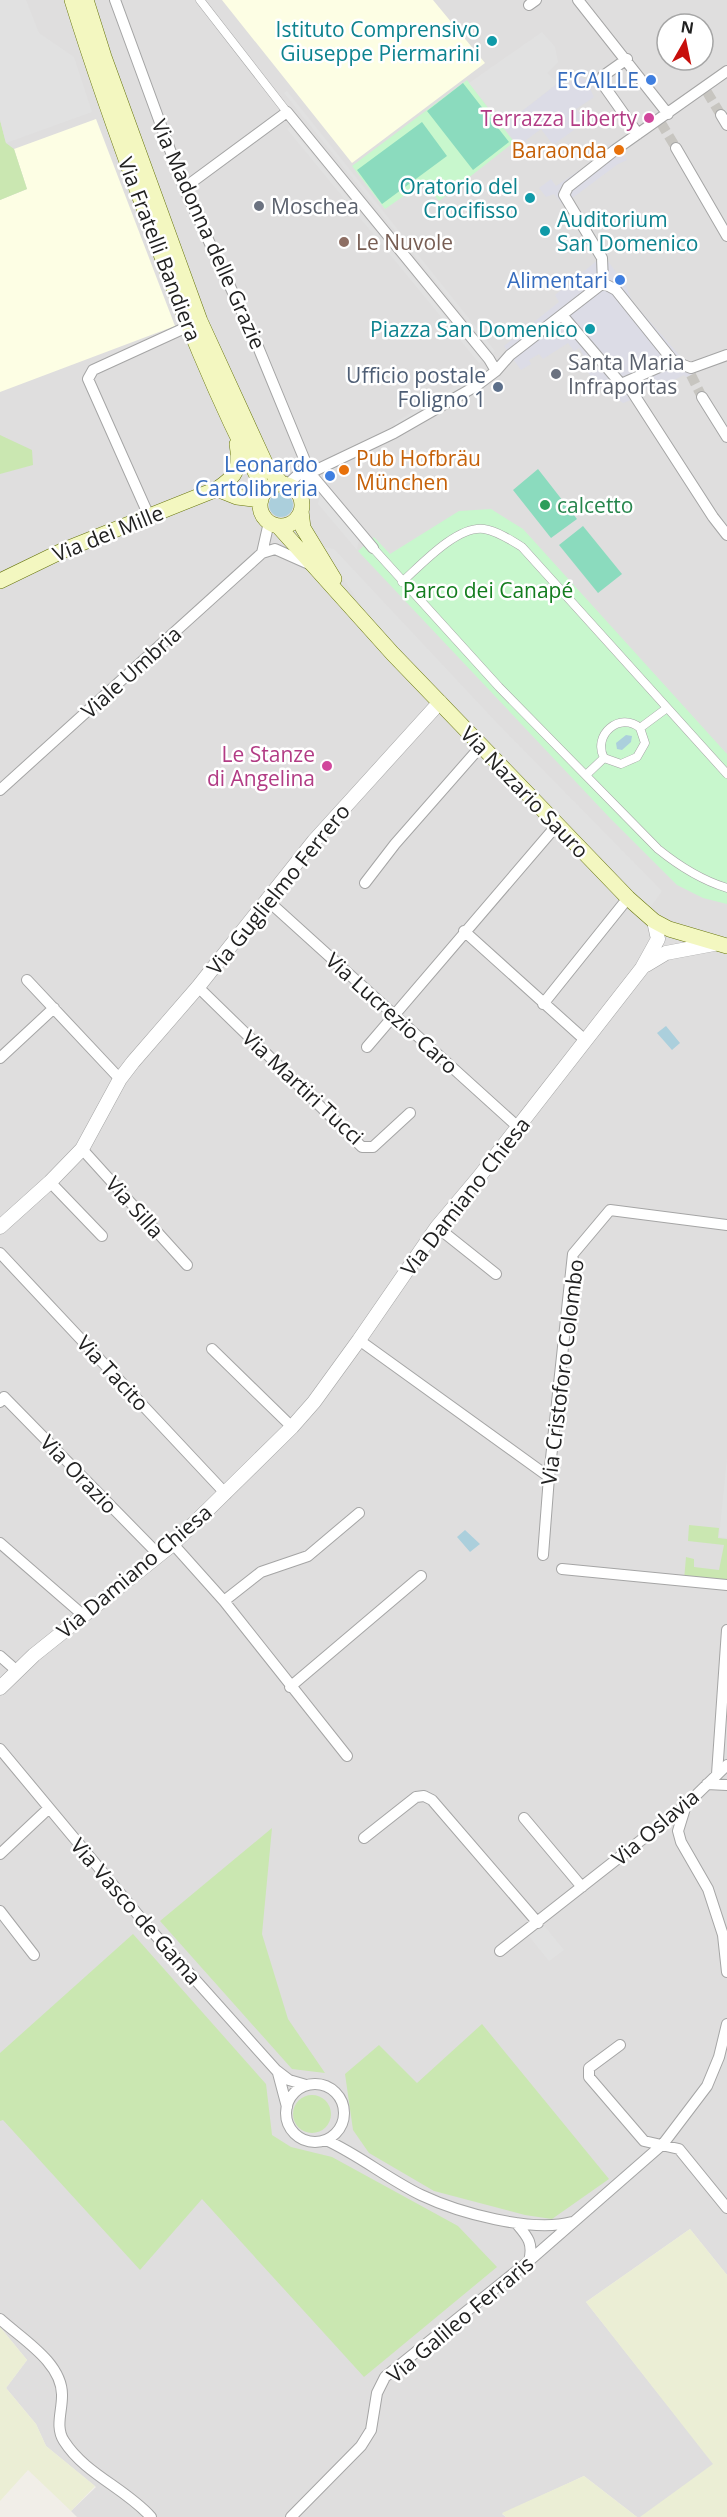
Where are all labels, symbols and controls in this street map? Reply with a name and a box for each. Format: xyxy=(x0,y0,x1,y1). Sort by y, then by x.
north arrow xyxy=(655,12,715,72)
place label: Istituto Comprensivo Giuseppe Piermarini xyxy=(276,15,480,67)
text: N xyxy=(679,15,695,39)
marker: Istituto Comprensivo Giuseppe Piermarini xyxy=(485,34,499,48)
place label: E'CAILLE xyxy=(557,66,639,94)
marker: E'CAILLE xyxy=(644,73,658,87)
place label: Terrazza Liberty xyxy=(481,104,637,132)
marker: Terrazza Liberty xyxy=(642,111,656,125)
street label: Via Madonna delle Grazie xyxy=(146,115,272,353)
place label: Baraonda xyxy=(511,136,607,164)
marker: Baraonda xyxy=(612,143,626,157)
street label: Via Fratelli Bandiera xyxy=(112,153,208,345)
place label: Oratorio del Crocifisso xyxy=(399,172,518,224)
marker: Oratorio del Crocifisso xyxy=(523,191,537,205)
place label: Moschea xyxy=(271,192,359,220)
marker: Moschea xyxy=(252,199,266,213)
place label: Auditorium San Domenico xyxy=(557,205,699,257)
marker: Auditorium San Domenico xyxy=(538,224,552,238)
place label: Le Nuvole xyxy=(356,228,453,256)
marker: Le Nuvole xyxy=(337,235,351,249)
place label: Alimentari xyxy=(507,266,608,294)
marker: Alimentari xyxy=(613,273,627,287)
place label: Piazza San Domenico xyxy=(370,315,578,343)
marker: Piazza San Domenico xyxy=(583,322,597,336)
place label: Santa Maria Infraportas xyxy=(568,348,685,400)
place label: Ufficio postale Foligno 1 xyxy=(346,361,486,413)
marker: Santa Maria Infraportas xyxy=(549,367,563,381)
marker: Ufficio postale Foligno 1 xyxy=(491,380,505,394)
place label: Pub Hofbräu München xyxy=(356,444,481,496)
place label: Leonardo Cartolibreria xyxy=(195,450,318,502)
marker: Pub Hofbräu München xyxy=(337,463,351,477)
marker: Leonardo Cartolibreria xyxy=(323,469,337,483)
place label: calcetto xyxy=(557,491,633,519)
street label: Via dei Mille xyxy=(49,498,167,568)
marker: calcetto xyxy=(538,498,552,512)
park label: Parco dei Canapé xyxy=(403,576,573,604)
street label: Viale Umbria xyxy=(75,620,187,724)
street label: Via Nazario Sauro xyxy=(455,720,595,864)
place label: Le Stanze di Angelina xyxy=(207,740,315,792)
marker: Le Stanze di Angelina xyxy=(320,759,334,773)
street label: Via Guglielmo Ferrero xyxy=(200,798,356,980)
street label: Via Lucrezio Caro xyxy=(320,946,464,1080)
street label: Via Martiri Tucci xyxy=(236,1024,370,1150)
street label: Via Damiano Chiesa xyxy=(394,1111,536,1281)
street label: Via Silla xyxy=(100,1170,170,1244)
street label: Via Cristoforo Colombo xyxy=(534,1258,590,1486)
street label: Via Tacito xyxy=(71,1329,155,1417)
street label: Via Orazio xyxy=(34,1429,124,1519)
street label: Via Damiano Chiesa xyxy=(51,1498,217,1644)
street label: Via Oslavia xyxy=(606,1782,704,1872)
street label: Via Vasco de Gama xyxy=(65,1832,207,1990)
street label: Via Galileo Ferraris xyxy=(381,2249,539,2389)

